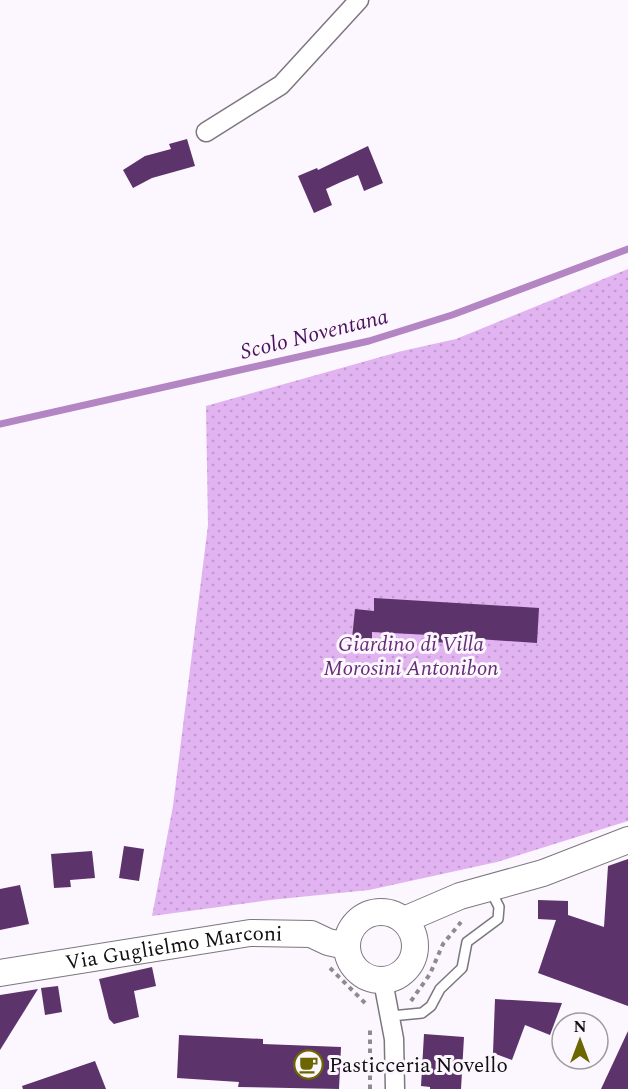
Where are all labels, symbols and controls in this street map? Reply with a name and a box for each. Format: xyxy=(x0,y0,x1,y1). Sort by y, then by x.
water label: Scolo Noventana xyxy=(237,300,392,369)
park label: Giardino di Villa Morosini Antonibon xyxy=(324,629,498,685)
street label: Via Guglielmo Marconi xyxy=(63,918,283,979)
north arrow xyxy=(550,1011,610,1071)
text: N xyxy=(573,1015,587,1039)
cafe icon: Pasticceria Novello xyxy=(292,1049,324,1081)
place label: Pasticceria Novello xyxy=(329,1050,508,1082)

